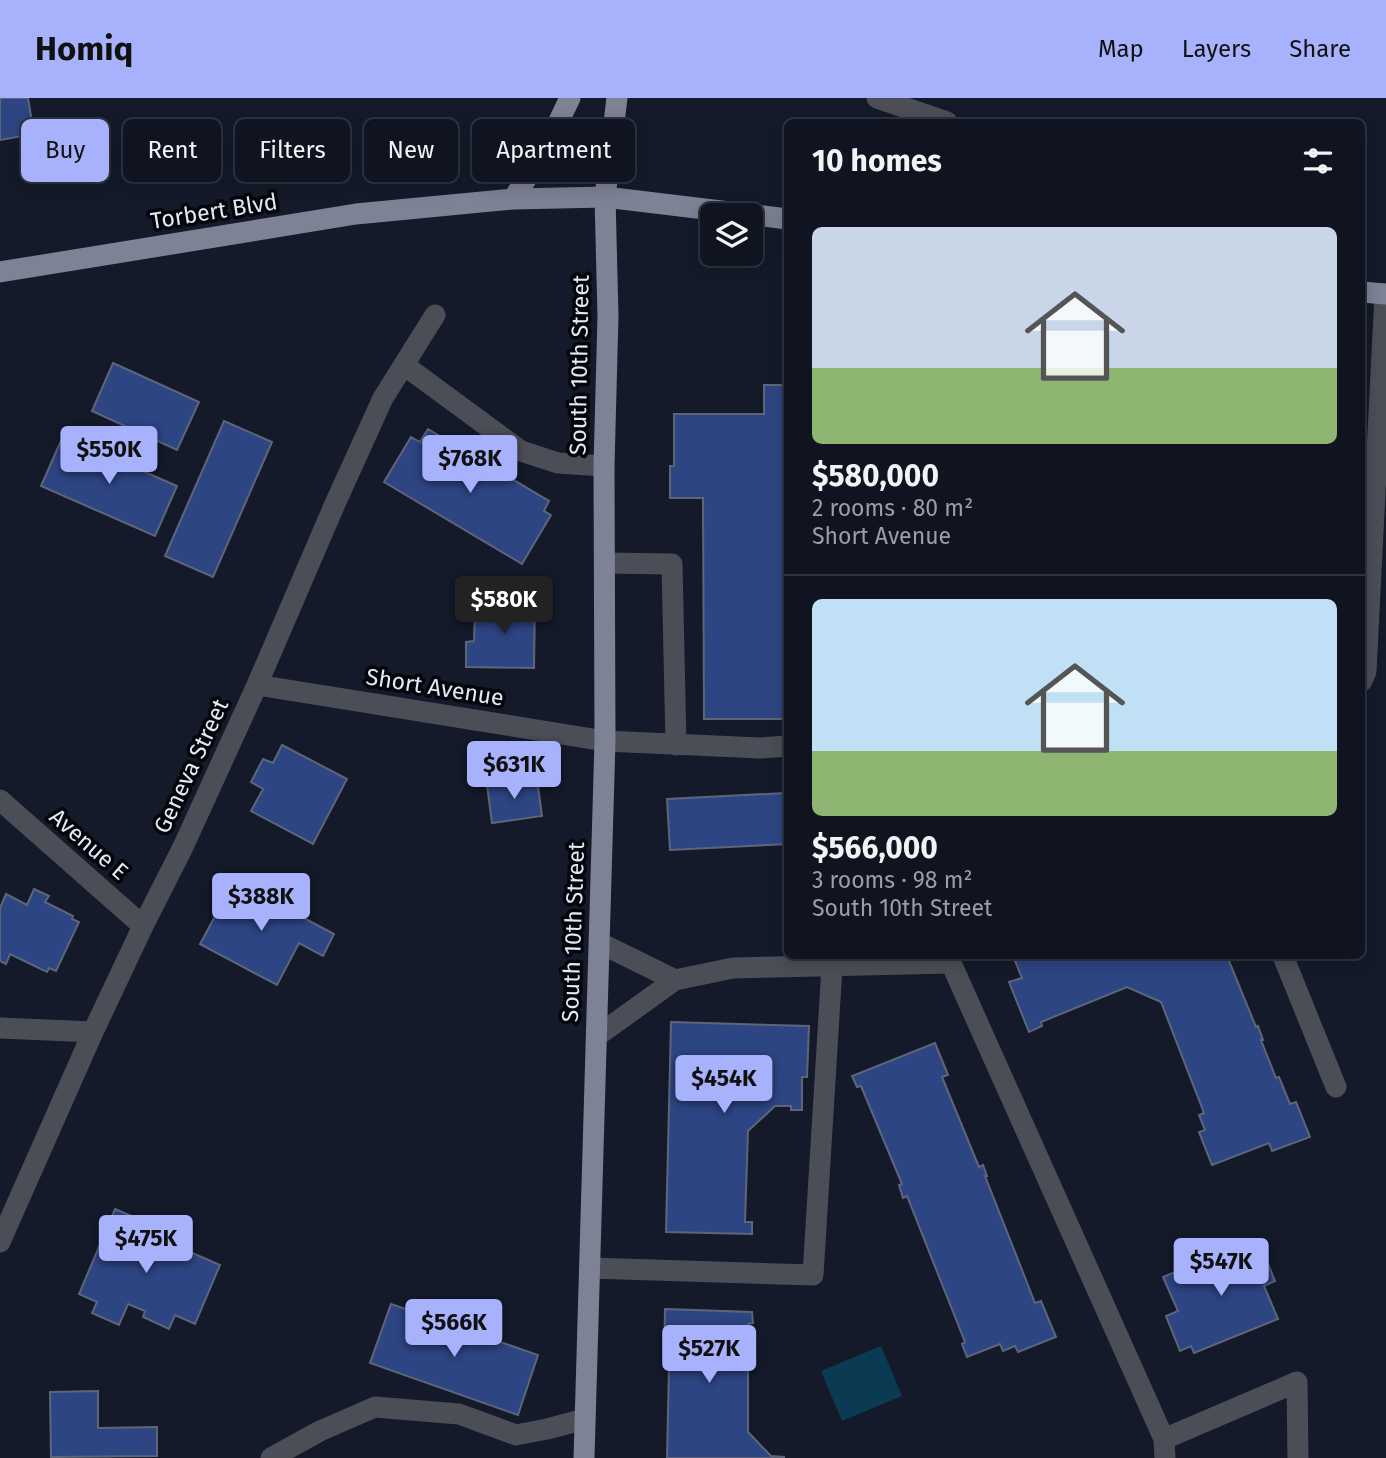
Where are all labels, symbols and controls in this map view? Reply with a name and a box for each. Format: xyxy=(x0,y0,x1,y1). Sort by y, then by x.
text: Homiq xyxy=(35,29,133,69)
text: Map xyxy=(1098,35,1144,63)
text: Layers xyxy=(1182,35,1251,63)
text: Share xyxy=(1289,35,1351,63)
chip: Buy xyxy=(21,119,109,182)
chip: Rent xyxy=(123,119,221,182)
chip: Filters xyxy=(235,119,350,182)
chip: New xyxy=(364,119,458,182)
chip: Apartment xyxy=(472,119,635,182)
icon: filters xyxy=(1299,142,1337,180)
text: 10 homes xyxy=(812,143,942,179)
street label: Torbert Blvd xyxy=(149,187,279,235)
map controls xyxy=(700,203,763,266)
button: layers xyxy=(700,203,763,266)
icon: home xyxy=(1012,273,1138,399)
street label: South 10th Street xyxy=(563,274,595,455)
pin: $550K xyxy=(60,426,158,486)
text: $550K xyxy=(76,435,142,463)
pin: $768K xyxy=(421,436,519,495)
text: $768K xyxy=(438,444,502,472)
text: $580,000 xyxy=(812,458,939,494)
text: 2 rooms · 80 m² xyxy=(812,494,973,522)
text: Short Avenue xyxy=(812,522,951,550)
pin: $580K xyxy=(455,576,553,636)
text: $580K xyxy=(471,585,537,613)
icon: home xyxy=(1012,645,1138,771)
street label: Short Avenue xyxy=(364,662,506,712)
street label: Geneva Street xyxy=(148,694,235,838)
pin: $631K xyxy=(465,742,563,801)
text: $631K xyxy=(483,750,545,778)
street label: Avenue E xyxy=(44,802,134,886)
text: $566,000 xyxy=(812,830,938,866)
street label: South 10th Street xyxy=(556,841,590,1023)
text: 3 rooms · 98 m² xyxy=(812,866,972,894)
pin: $388K xyxy=(212,874,310,933)
text: $388K xyxy=(228,882,294,910)
text: South 10th Street xyxy=(812,894,992,922)
pin: $454K xyxy=(675,1056,773,1115)
text: $454K xyxy=(691,1064,757,1092)
pin: $475K xyxy=(97,1216,195,1275)
text: $475K xyxy=(115,1224,177,1252)
pin: $547K xyxy=(1172,1238,1270,1298)
text: $547K xyxy=(1190,1247,1252,1275)
pin: $566K xyxy=(405,1300,503,1359)
text: $566K xyxy=(421,1308,487,1336)
pin: $527K xyxy=(660,1326,758,1385)
text: $527K xyxy=(678,1334,740,1362)

